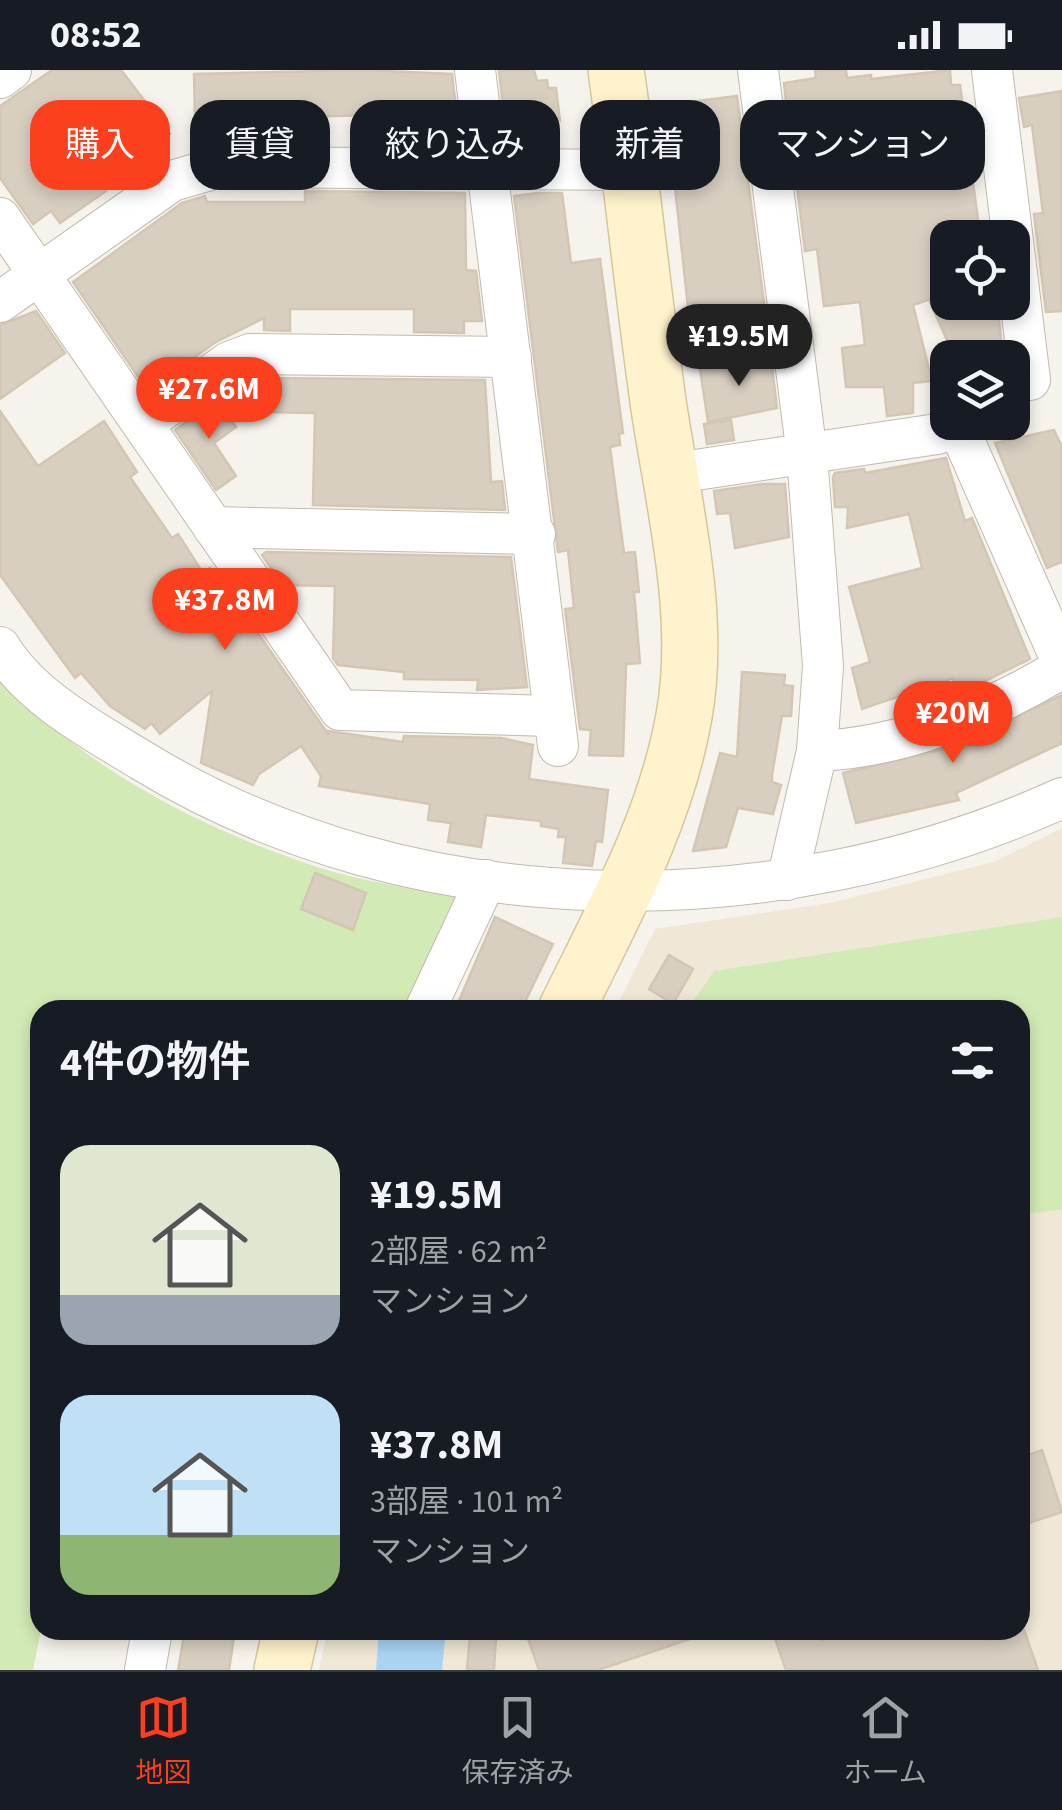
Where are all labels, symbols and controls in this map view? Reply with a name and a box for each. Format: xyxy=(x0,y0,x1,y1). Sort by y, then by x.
text: 08:52 xyxy=(50,8,142,62)
chip: 購入 xyxy=(30,100,170,190)
chip: 賃貸 xyxy=(190,100,330,190)
chip: 絞り込み xyxy=(350,100,560,190)
chip: 新着 xyxy=(580,100,720,190)
chip: マンション xyxy=(740,100,985,190)
map controls xyxy=(930,220,1030,440)
button: locate xyxy=(930,220,1030,320)
pin: ¥19.5M xyxy=(658,304,820,389)
text: ¥19.5M xyxy=(688,313,790,359)
button: layers xyxy=(930,340,1030,440)
pin: ¥27.6M xyxy=(128,357,290,442)
text: ¥27.6M xyxy=(158,366,260,412)
pin: ¥37.8M xyxy=(144,568,306,653)
text: ¥37.8M xyxy=(174,577,276,623)
pin: ¥20M xyxy=(894,681,1012,766)
text: ¥20M xyxy=(915,690,991,736)
text: 4件の物件 xyxy=(60,1033,250,1093)
icon: filters xyxy=(945,1033,1000,1088)
text: ¥19.5M xyxy=(370,1165,503,1225)
icon: home xyxy=(140,1185,260,1305)
text: 2部屋 · 62 m² xyxy=(370,1229,547,1275)
text: マンション xyxy=(370,1279,530,1325)
text: ¥37.8M xyxy=(370,1415,503,1475)
icon: home xyxy=(140,1435,260,1555)
text: 3部屋 · 101 m² xyxy=(370,1479,563,1525)
text: マンション xyxy=(370,1529,530,1575)
tab: 地図 xyxy=(135,1690,191,1793)
tab: 保存済み xyxy=(461,1690,573,1793)
tab: ホーム xyxy=(844,1690,927,1793)

